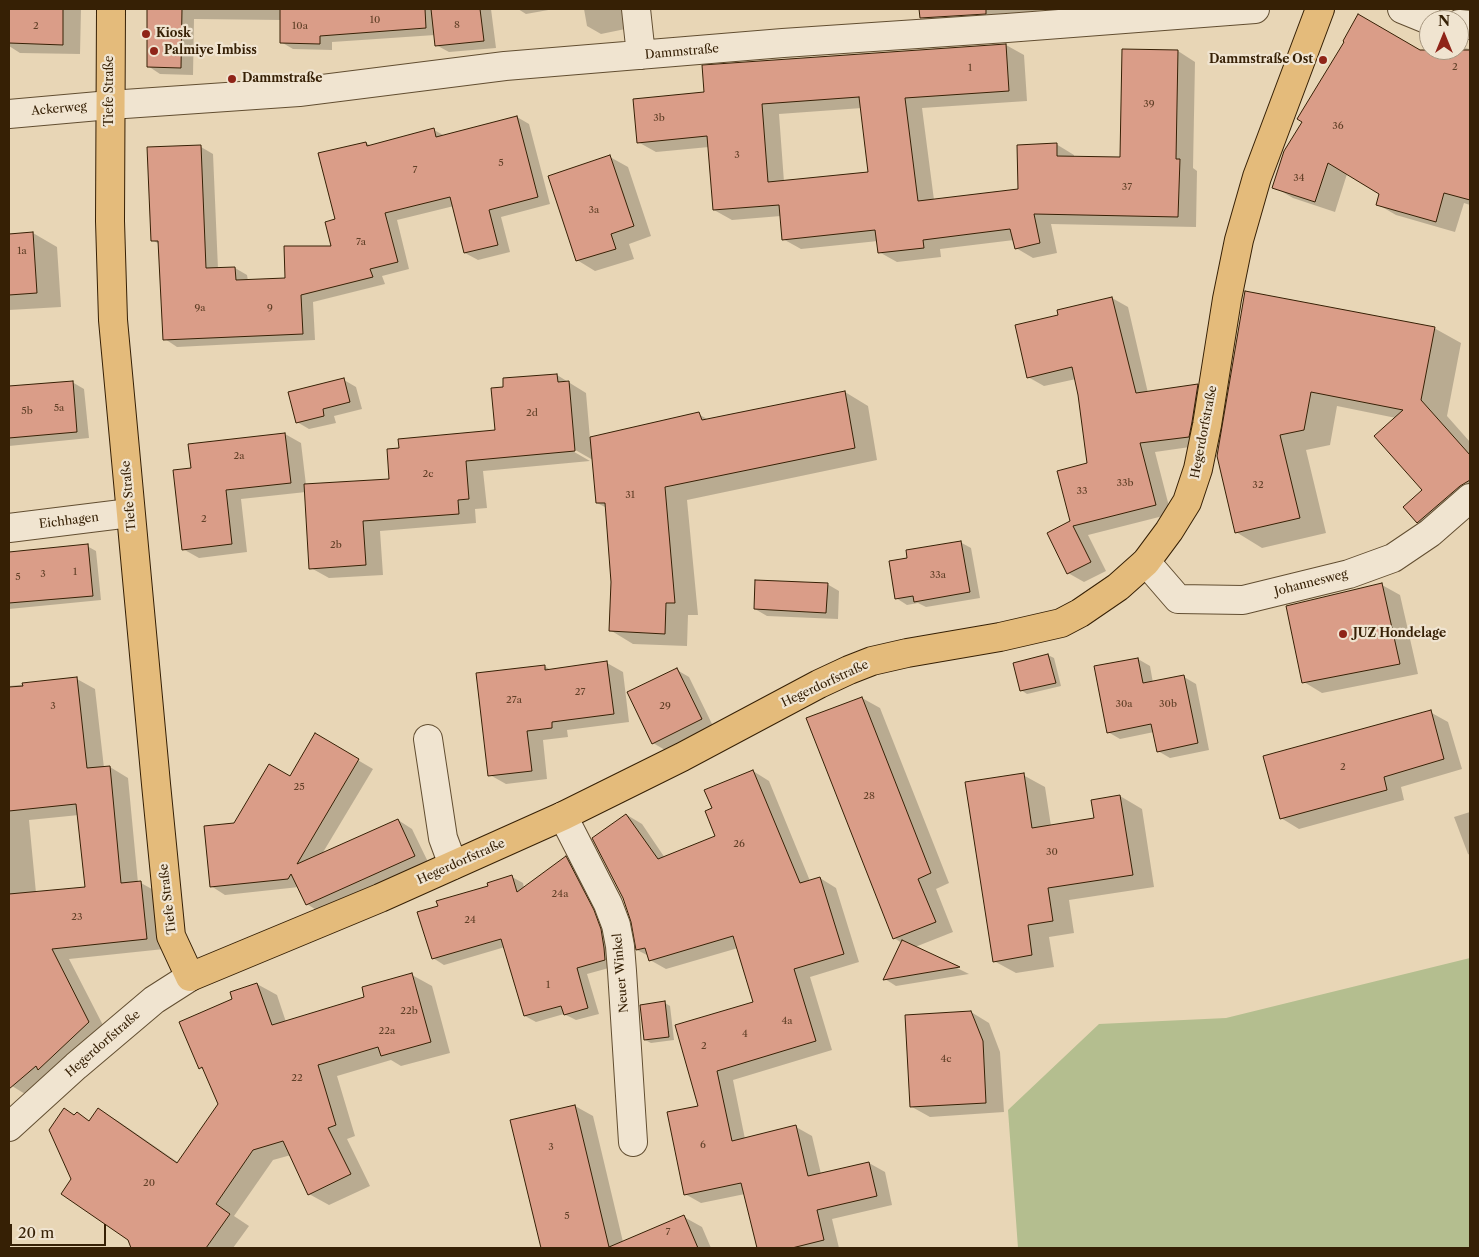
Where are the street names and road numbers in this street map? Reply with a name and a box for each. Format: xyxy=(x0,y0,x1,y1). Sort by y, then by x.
street label: Dammstraße xyxy=(644,42,720,62)
street label: Tiefe Straße xyxy=(103,55,117,127)
street label: Ackerweg xyxy=(31,99,87,119)
street label: Hegerdorfstraße xyxy=(1188,384,1220,480)
street label: Tiefe Straße xyxy=(119,460,139,532)
street label: Eichhagen xyxy=(38,510,100,532)
street label: Johannesweg xyxy=(1273,567,1349,599)
street label: Hegerdorfstraße xyxy=(779,658,871,710)
street label: Hegerdorfstraße xyxy=(415,836,507,888)
street label: Tiefe Straße xyxy=(157,863,179,935)
street label: Neuer Winkel xyxy=(610,933,632,1013)
street label: Hegerdorfstraße xyxy=(63,1008,143,1080)

